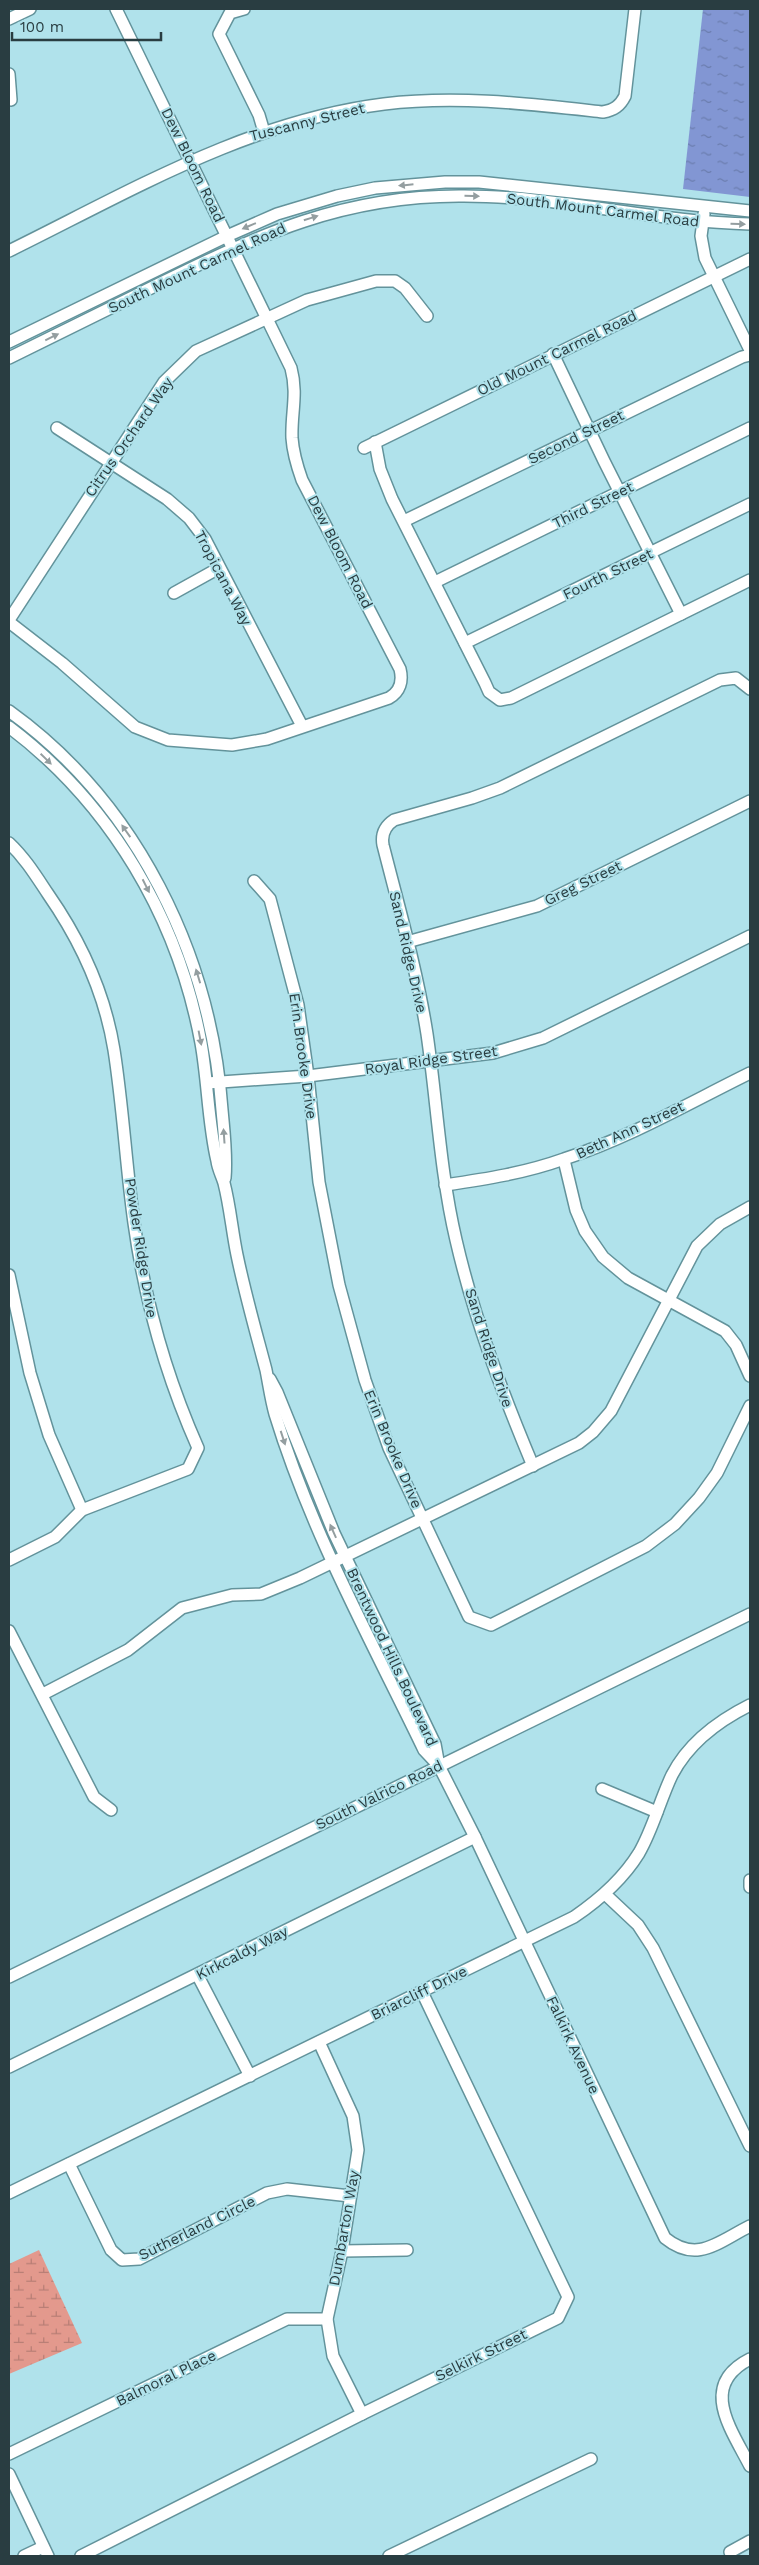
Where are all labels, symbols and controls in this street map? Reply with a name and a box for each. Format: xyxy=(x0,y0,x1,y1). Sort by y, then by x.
scale bar xyxy=(12,10,161,42)
text: 100 m xyxy=(20,18,64,36)
street label: Tuscanny Street xyxy=(248,99,367,145)
street label: Dew Bloom Road xyxy=(158,105,228,225)
one-way arrow xyxy=(397,181,413,189)
street label: South Mount Carmel Road xyxy=(506,189,700,231)
one-way arrow xyxy=(464,192,480,200)
one-way arrow xyxy=(304,214,319,221)
street label: South Mount Carmel Road xyxy=(105,219,289,317)
one-way arrow xyxy=(730,220,746,228)
one-way arrow xyxy=(242,222,256,230)
street label: Old Mount Carmel Road xyxy=(474,306,640,400)
one-way arrow xyxy=(45,332,60,341)
street label: Citrus Orchard Way xyxy=(81,374,177,500)
street label: Second Street xyxy=(525,406,628,468)
street label: Third Street xyxy=(550,477,637,532)
street label: Dew Bloom Road xyxy=(304,492,376,612)
street label: Tropicana Way xyxy=(190,527,256,629)
street label: Fourth Street xyxy=(560,544,657,604)
one-way arrow xyxy=(40,753,52,765)
one-way arrow xyxy=(121,824,131,838)
street label: Greg Street xyxy=(541,856,625,909)
one-way arrow xyxy=(142,879,150,893)
street label: Sand Ridge Drive xyxy=(385,890,431,1014)
one-way arrow xyxy=(193,969,201,984)
street label: Erin Brooke Drive xyxy=(285,992,321,1120)
one-way arrow xyxy=(196,1031,204,1046)
street label: Royal Ridge Street xyxy=(363,1042,499,1078)
street label: Beth Ann Street xyxy=(573,1097,687,1163)
one-way arrow xyxy=(220,1128,228,1144)
street label: Powder Ridge Drive xyxy=(121,1177,161,1319)
street label: Sand Ridge Drive xyxy=(461,1286,517,1410)
street label: Erin Brooke Drive xyxy=(360,1387,426,1511)
one-way arrow xyxy=(279,1430,287,1445)
one-way arrow xyxy=(328,1524,336,1538)
street label: Brentwood Hills Boulevard xyxy=(343,1565,441,1749)
street label: South Valrico Road xyxy=(313,1756,445,1834)
street label: Kirkcaldy Way xyxy=(193,1922,291,1984)
street label: Briarcliff Drive xyxy=(368,1962,470,2024)
street label: Falkirk Avenue xyxy=(542,1993,604,2097)
street label: Dumbarton Way xyxy=(325,2169,363,2287)
street label: Sutherland Circle xyxy=(136,2192,258,2264)
street label: Selkirk Street xyxy=(432,2325,530,2385)
street label: Balmoral Place xyxy=(113,2346,219,2410)

